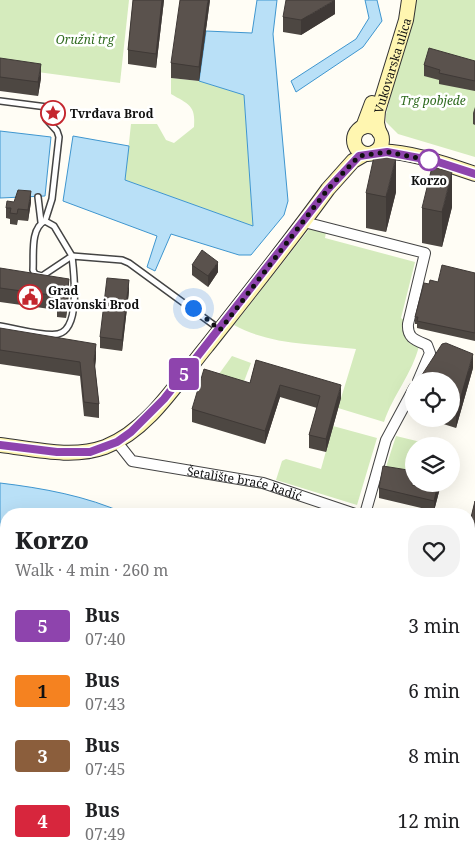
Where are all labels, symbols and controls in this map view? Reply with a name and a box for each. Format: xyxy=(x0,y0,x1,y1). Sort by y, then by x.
street label: Vukovarska ulica xyxy=(369,15,415,115)
park label: Oružni trg xyxy=(56,31,115,48)
park label: Trg pobjede xyxy=(400,92,466,109)
place icon: Tvrđava Brod xyxy=(40,100,66,126)
place label: Tvrđava Brod xyxy=(70,105,154,122)
marker: Korzo xyxy=(418,149,440,171)
place label: Korzo xyxy=(411,172,447,189)
place label: Grad Slavonski Brod xyxy=(48,282,139,313)
public building icon: Grad Slavonski Brod xyxy=(17,284,43,310)
your location xyxy=(181,296,206,321)
line badge: 5 xyxy=(168,358,200,390)
text: 5 xyxy=(179,362,189,386)
map controls xyxy=(405,372,460,492)
button: locate xyxy=(405,372,460,427)
button: layers xyxy=(405,437,460,492)
street label: Šetalište braće Radić xyxy=(186,462,304,504)
text: Korzo xyxy=(15,523,89,556)
button: heart xyxy=(408,525,460,577)
text: Walk · 4 min · 260 m xyxy=(15,559,168,581)
text: Bus xyxy=(85,602,120,628)
text: 3 min xyxy=(408,613,460,639)
text: 5 xyxy=(37,614,48,638)
text: 07:40 xyxy=(85,628,125,650)
text: Bus xyxy=(85,667,120,693)
text: 6 min xyxy=(408,678,460,704)
text: 1 xyxy=(37,679,48,703)
text: 07:43 xyxy=(85,693,125,715)
text: Bus xyxy=(85,732,120,758)
text: 8 min xyxy=(408,743,460,769)
text: 3 xyxy=(37,744,48,768)
text: 07:45 xyxy=(85,758,125,780)
text: Bus xyxy=(85,797,120,823)
text: 12 min xyxy=(398,808,460,834)
text: 4 xyxy=(37,809,48,833)
text: 07:49 xyxy=(85,823,125,845)

